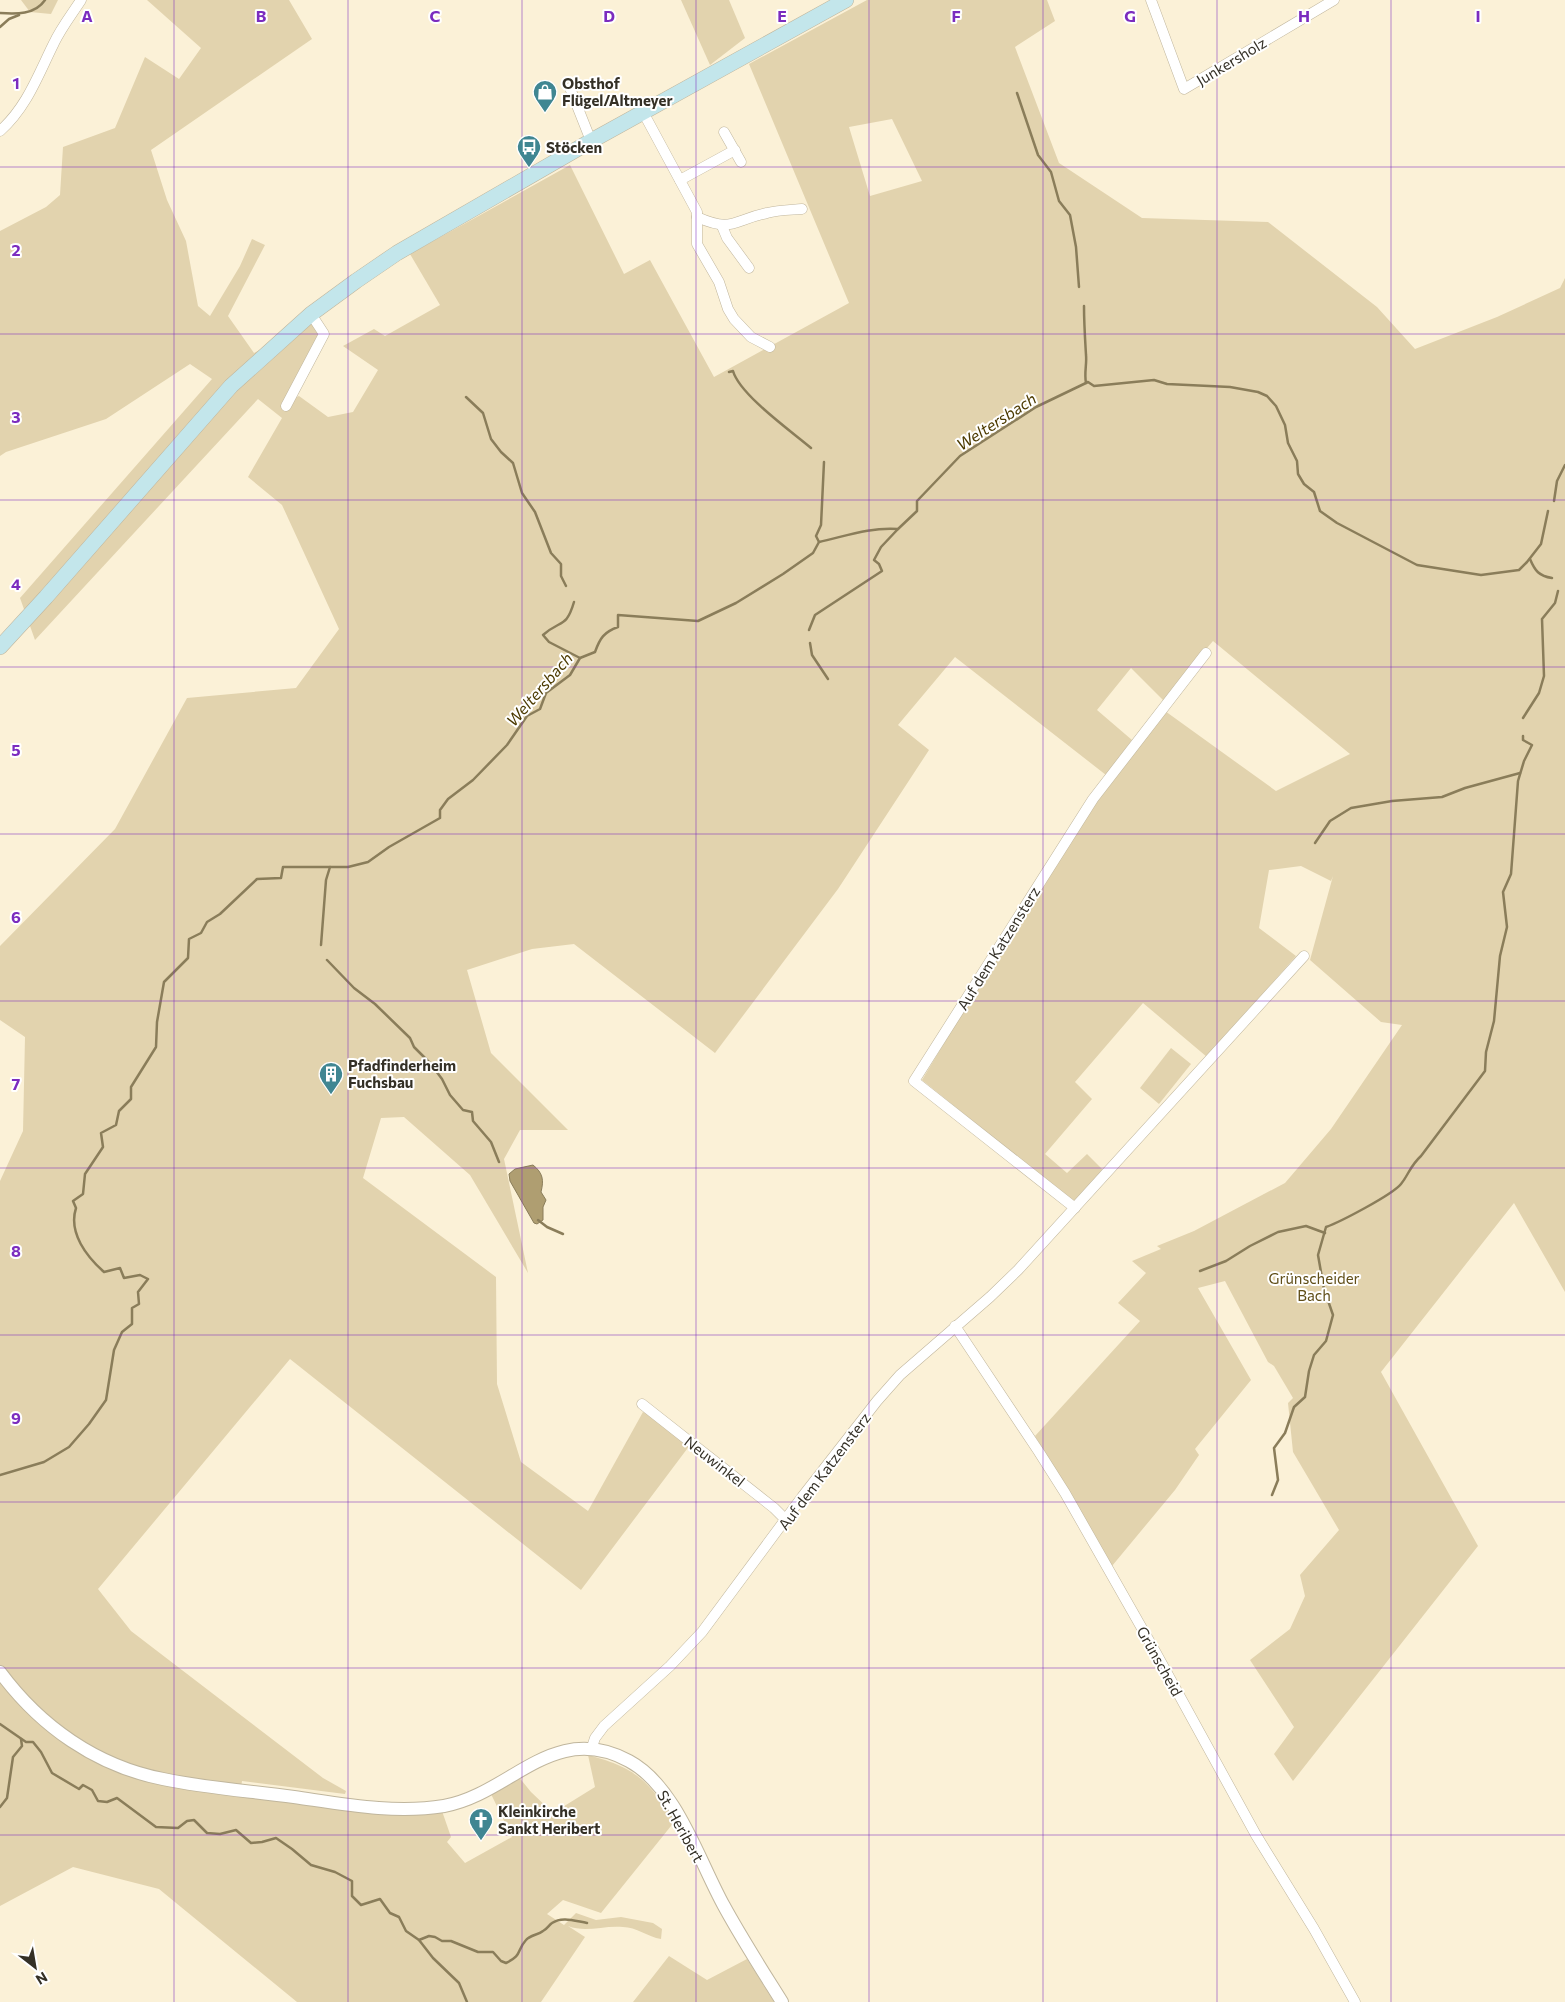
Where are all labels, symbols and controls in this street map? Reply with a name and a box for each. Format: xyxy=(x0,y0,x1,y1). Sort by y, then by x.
text: A xyxy=(81,6,93,25)
text: B xyxy=(256,6,267,25)
text: C xyxy=(430,6,441,25)
text: D xyxy=(603,6,615,25)
text: E xyxy=(777,6,787,25)
text: F xyxy=(951,6,961,25)
text: G xyxy=(1124,6,1136,25)
text: H xyxy=(1298,6,1310,25)
text: I xyxy=(1475,6,1481,25)
street label: Junkersholz xyxy=(1193,33,1269,89)
text: 1 xyxy=(12,73,20,92)
place label: Obsthof Flügel/Altmeyer xyxy=(562,74,673,109)
shop icon: Obsthof Flügel/Altmeyer xyxy=(532,79,558,113)
bus stop icon: Stöcken xyxy=(516,134,542,168)
place label: Stöcken xyxy=(546,138,602,156)
text: 2 xyxy=(11,240,21,259)
water label: Weltersbach xyxy=(953,388,1039,454)
text: 3 xyxy=(11,407,21,426)
text: 4 xyxy=(11,574,21,593)
water label: Weltersbach xyxy=(502,648,576,730)
text: 5 xyxy=(11,740,21,759)
street label: Auf dem Katzensterz xyxy=(953,883,1043,1013)
text: 6 xyxy=(11,907,21,926)
place label: Pfadfinderheim Fuchsbau xyxy=(348,1056,456,1091)
building icon: Pfadfinderheim Fuchsbau xyxy=(318,1061,344,1095)
text: 7 xyxy=(12,1074,21,1093)
text: 8 xyxy=(11,1241,21,1260)
park label: Grünscheider Bach xyxy=(1268,1269,1360,1304)
text: 9 xyxy=(11,1408,21,1427)
street label: Auf dem Katzensterz xyxy=(774,1409,874,1533)
street label: Neuwinkel xyxy=(681,1432,749,1490)
street label: Grünscheid xyxy=(1133,1623,1187,1699)
street label: St. Heribert xyxy=(654,1787,708,1865)
place label: Kleinkirche Sankt Heribert xyxy=(498,1802,600,1837)
church icon: Kleinkirche Sankt Heribert xyxy=(468,1807,494,1841)
north arrow xyxy=(10,1942,60,1992)
text: N xyxy=(33,1969,51,1989)

